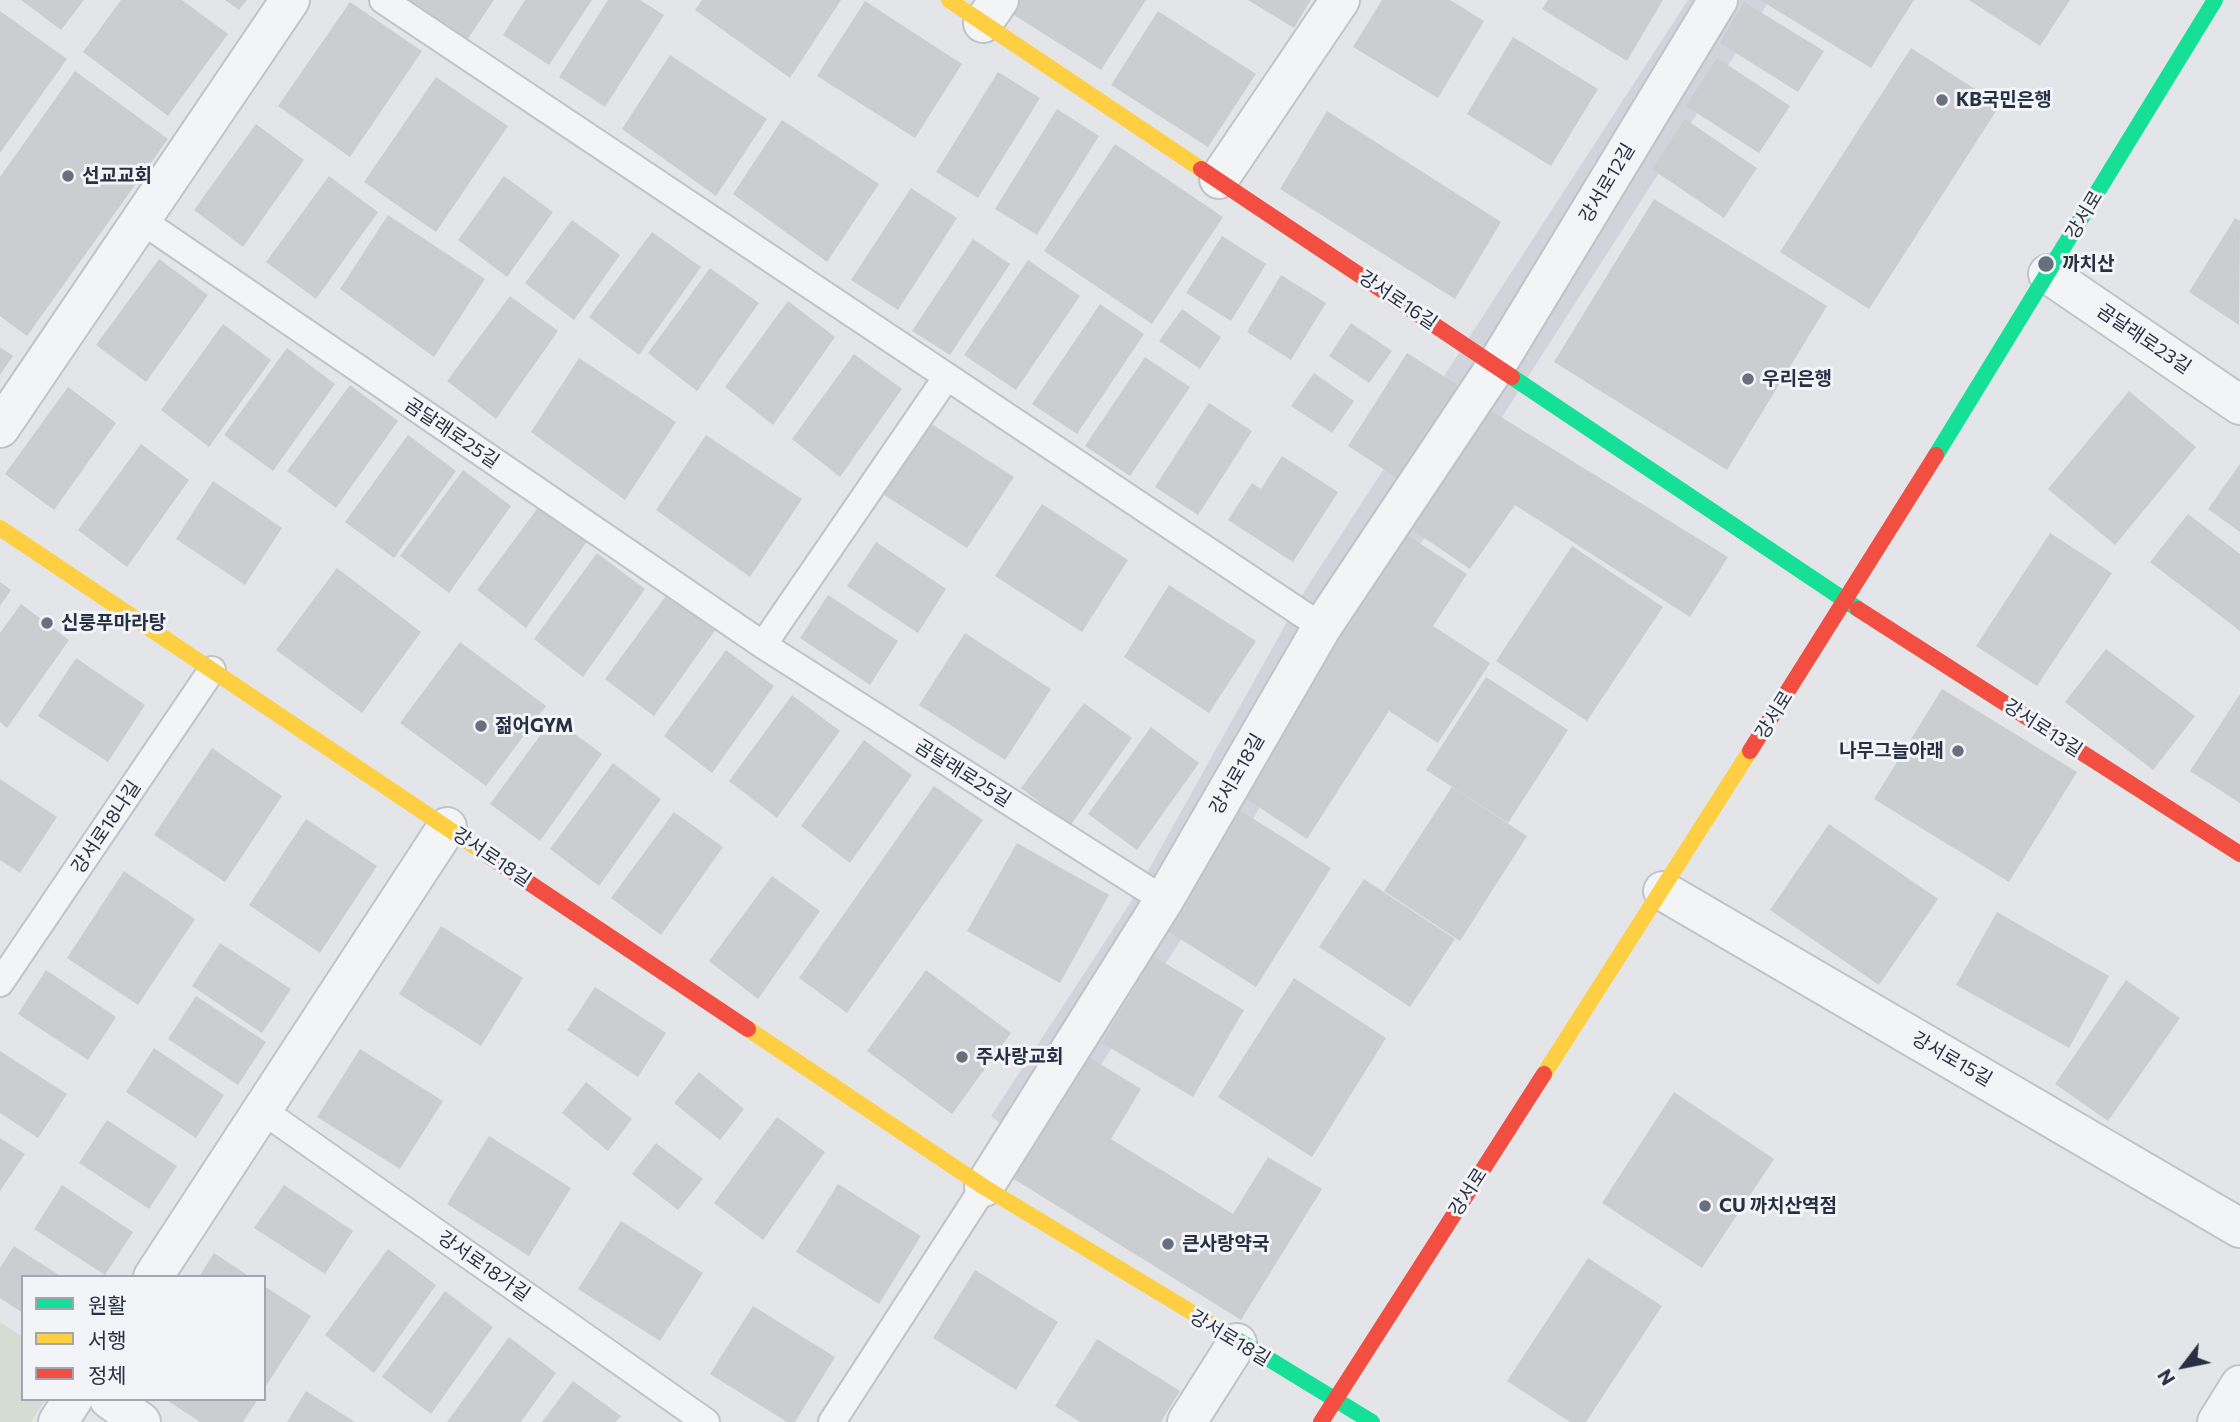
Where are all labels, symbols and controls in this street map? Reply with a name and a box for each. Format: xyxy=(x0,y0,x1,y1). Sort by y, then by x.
place label: KB국민은행 xyxy=(1956,89,2052,111)
marker: KB국민은행 xyxy=(1934,92,1950,108)
street label: 강서로12길 xyxy=(1574,139,1640,227)
place label: 선교교회 xyxy=(82,165,152,187)
marker: 선교교회 xyxy=(60,168,76,184)
street label: 강서로 xyxy=(2061,187,2107,243)
place label: 까치산 xyxy=(2062,253,2114,275)
marker: 까치산 xyxy=(2036,254,2056,274)
street label: 강서로16길 xyxy=(1354,266,1442,334)
street label: 곰달래로23길 xyxy=(2093,299,2195,379)
place label: 우리은행 xyxy=(1762,368,1832,390)
marker: 우리은행 xyxy=(1740,371,1756,387)
street label: 곰달래로25길 xyxy=(401,393,503,473)
place label: 신룽푸마라탕 xyxy=(61,612,166,634)
marker: 신룽푸마라탕 xyxy=(39,615,55,631)
street label: 강서로 xyxy=(1750,687,1798,743)
street label: 강서로13길 xyxy=(2000,694,2086,762)
place label: 젊어GYM xyxy=(495,715,573,737)
marker: 젊어GYM xyxy=(473,718,489,734)
street label: 강서로18길 xyxy=(1205,730,1269,818)
street label: 곰달래로25길 xyxy=(911,734,1015,812)
place label: 나무그늘아래 xyxy=(1839,740,1944,762)
marker: 나무그늘아래 xyxy=(1950,743,1966,759)
street label: 강서로18나길 xyxy=(67,776,145,878)
street label: 강서로18길 xyxy=(448,823,536,891)
street label: 강서로15길 xyxy=(1908,1027,1996,1091)
place label: 주사랑교회 xyxy=(976,1046,1063,1068)
marker: 주사랑교회 xyxy=(954,1049,970,1065)
street label: 강서로 xyxy=(1444,1164,1492,1220)
place label: CU 까치산역점 xyxy=(1719,1195,1837,1217)
marker: CU 까치산역점 xyxy=(1697,1198,1713,1214)
street label: 강서로18가길 xyxy=(434,1226,534,1306)
place label: 큰사랑약국 xyxy=(1182,1233,1269,1255)
marker: 큰사랑약국 xyxy=(1160,1236,1176,1252)
legend xyxy=(21,1275,266,1401)
text: 원활 xyxy=(88,1292,127,1317)
street label: 강서로18길 xyxy=(1186,1305,1274,1371)
text: 서행 xyxy=(88,1327,127,1352)
north arrow xyxy=(2149,1331,2219,1401)
text: 정체 xyxy=(88,1362,127,1387)
text: N xyxy=(2152,1365,2179,1390)

